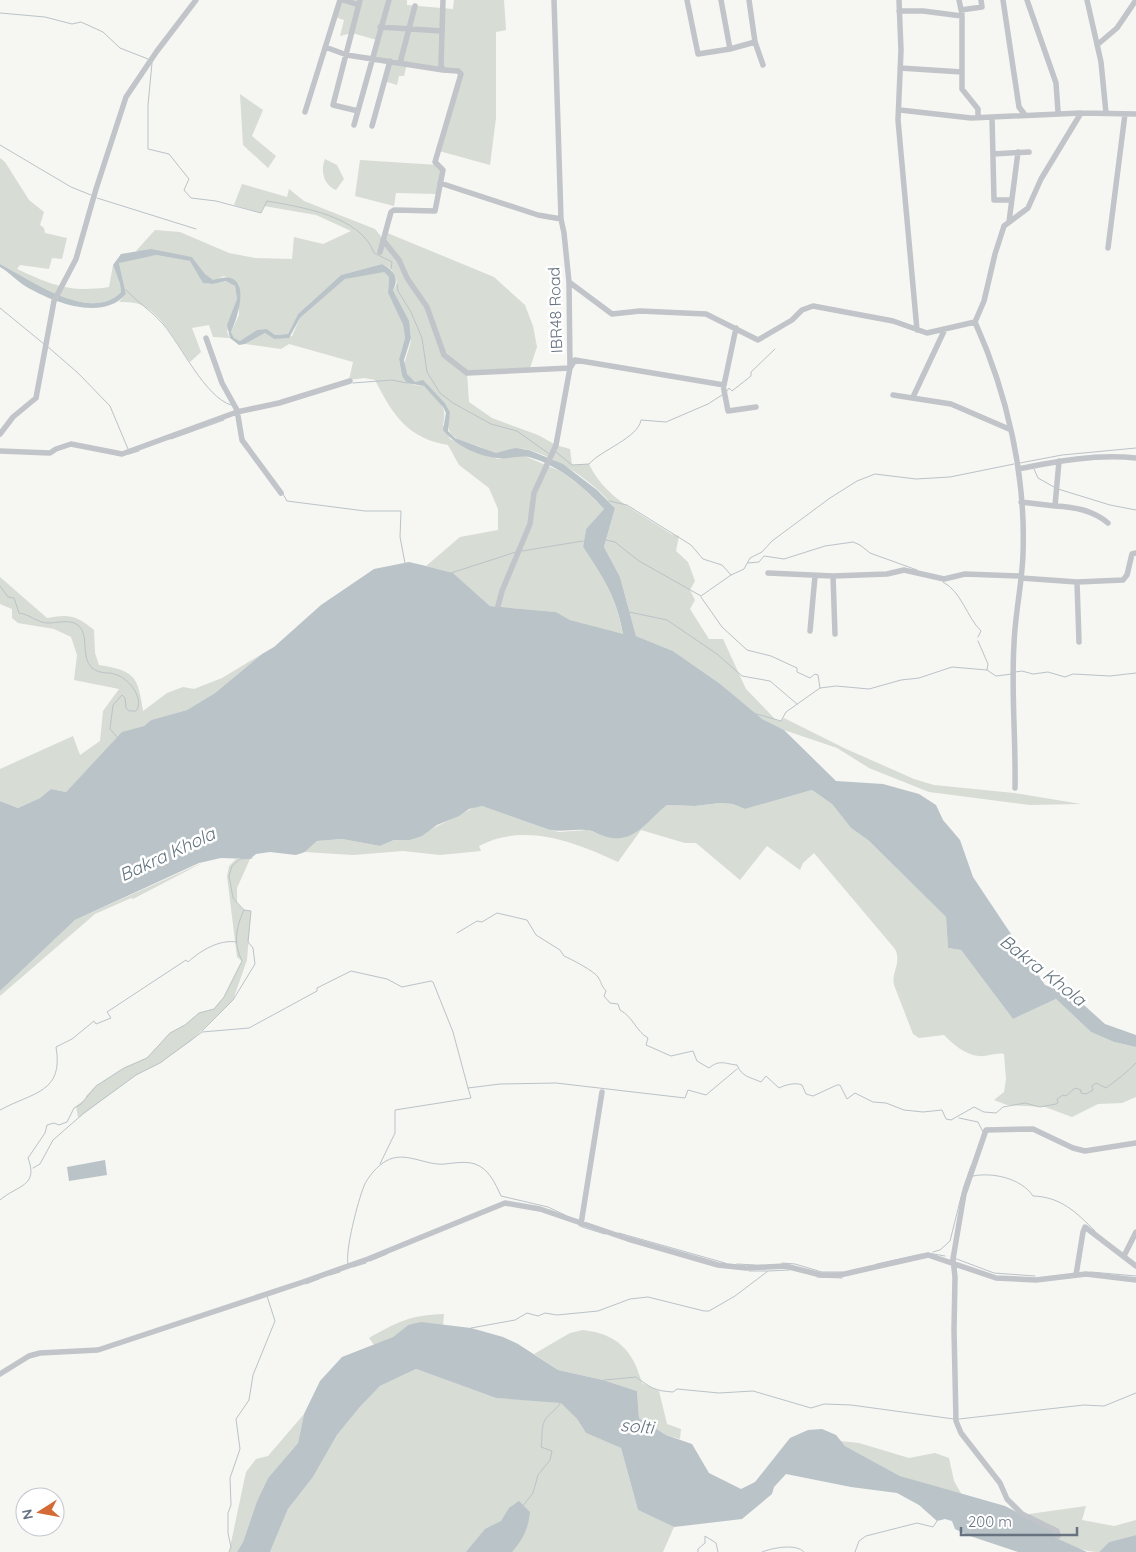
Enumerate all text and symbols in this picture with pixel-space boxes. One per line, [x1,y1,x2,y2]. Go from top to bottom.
street label: IBR48 Road [544,267,566,353]
water label: Bakra Khola [115,821,220,886]
water label: Bakra Khola [995,929,1092,1011]
water label: solti [619,1413,657,1439]
north arrow [15,1487,65,1537]
scale bar [961,1504,1077,1536]
text: N [17,1508,37,1521]
text: 200 m [968,1512,1012,1531]

